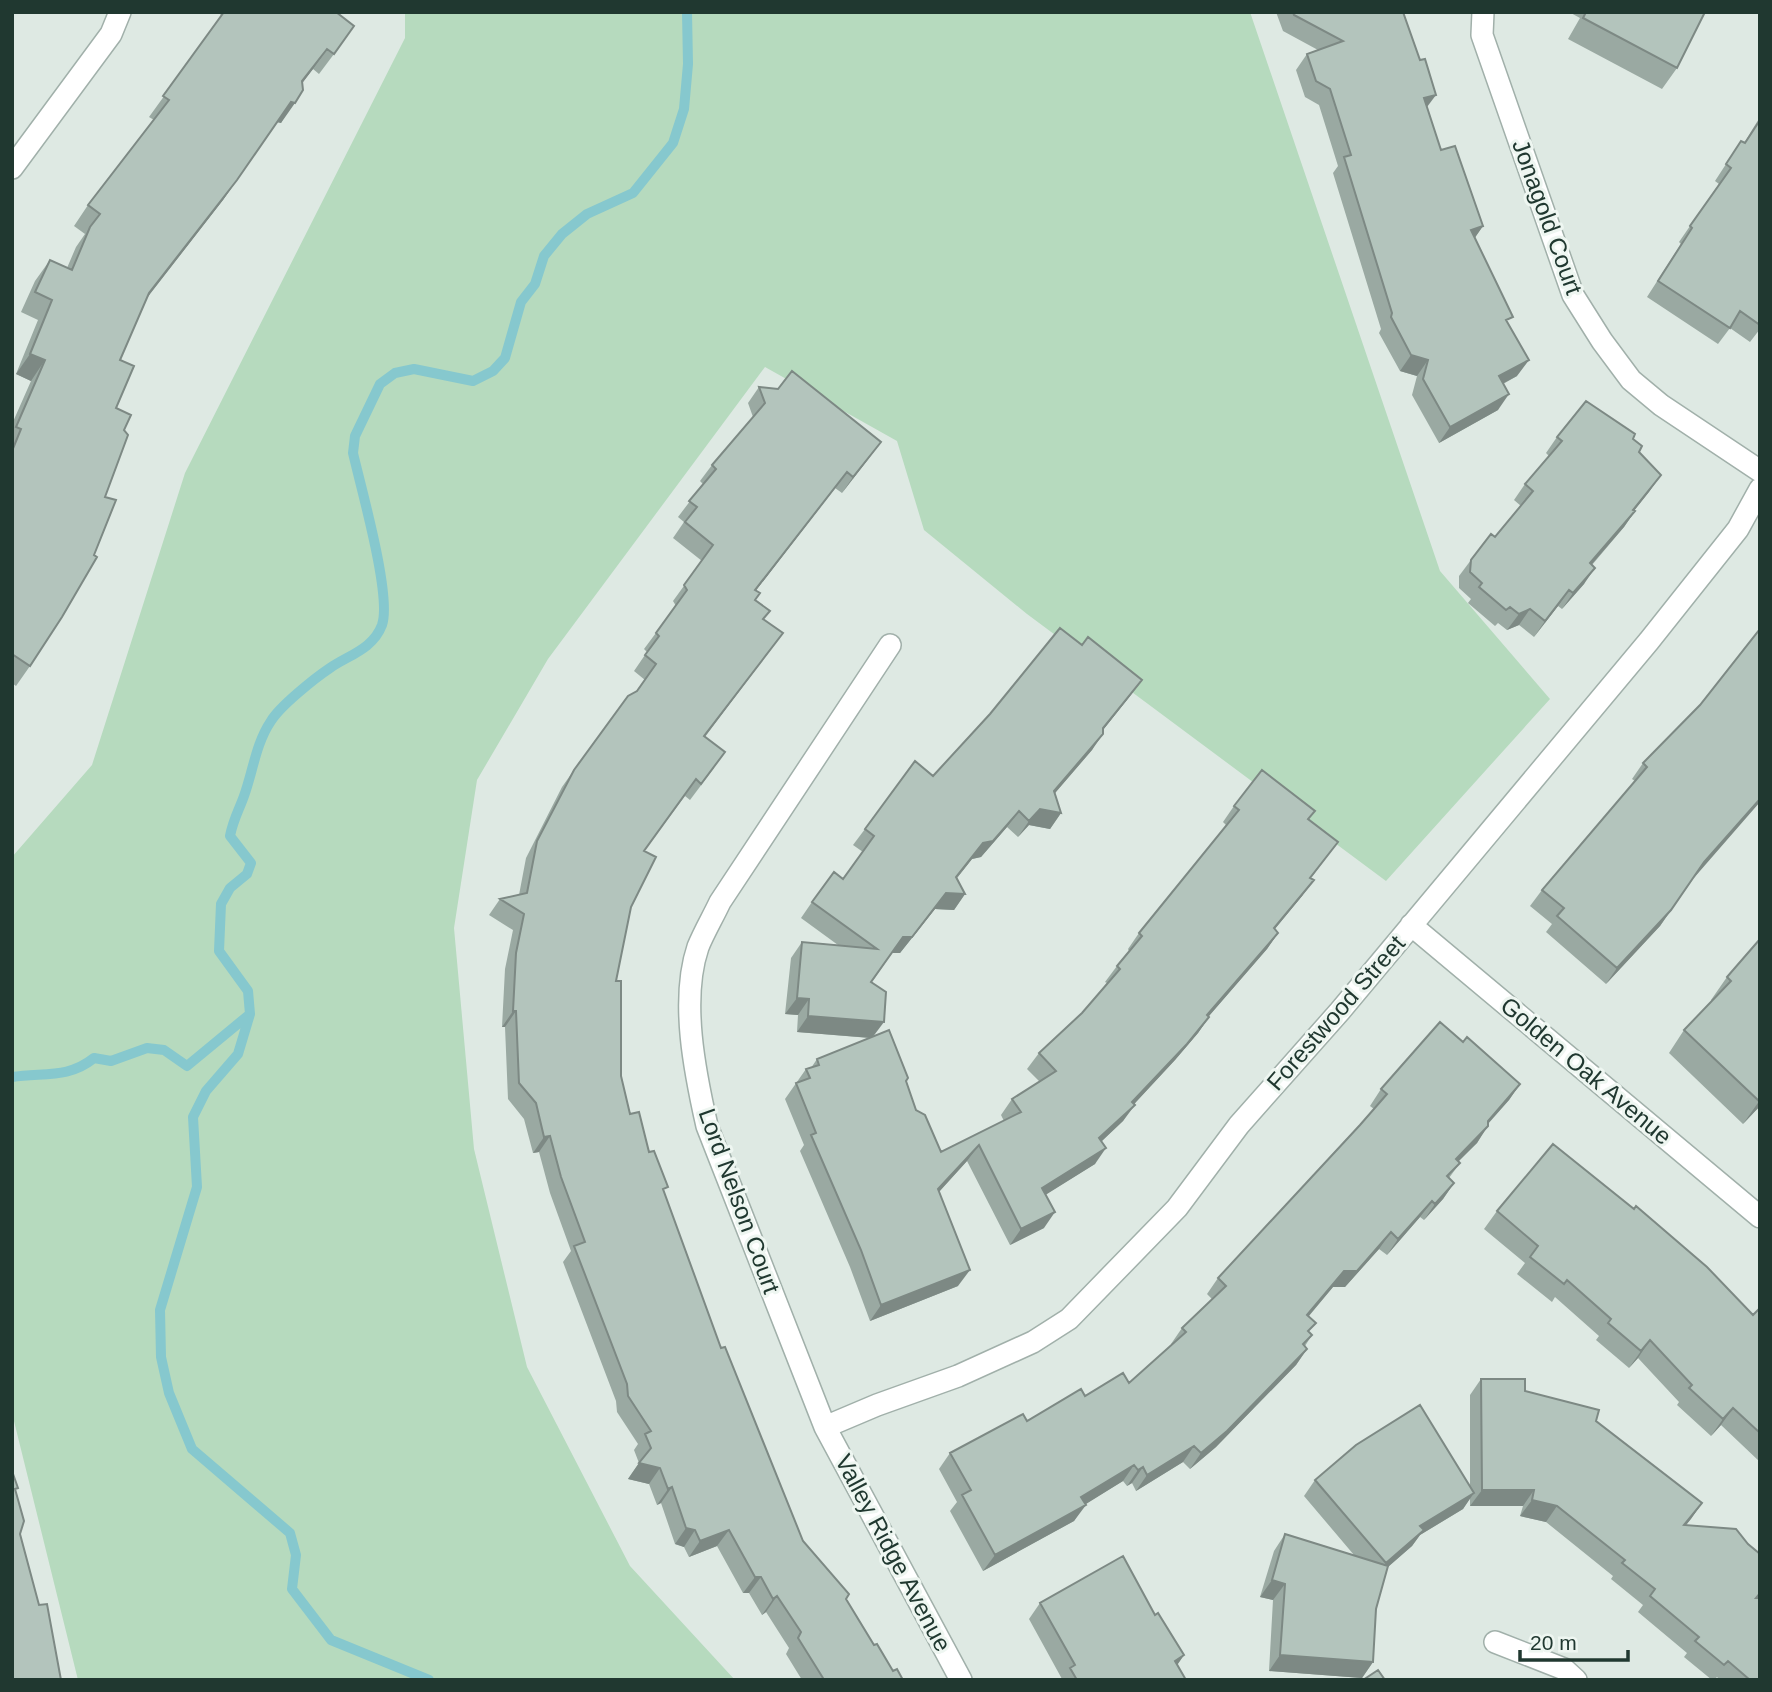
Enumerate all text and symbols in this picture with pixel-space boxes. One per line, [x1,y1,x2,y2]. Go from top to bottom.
street label: Jonagold Court [1507,136,1588,298]
street label: Forestwood Street [1261,930,1410,1096]
street label: Golden Oak Avenue [1496,991,1677,1150]
street label: Lord Nelson Court [693,1105,786,1297]
street label: Valley Ridge Avenue [830,1450,957,1656]
scale bar [1520,1618,1628,1662]
text: 20 m [1530,1631,1577,1654]

